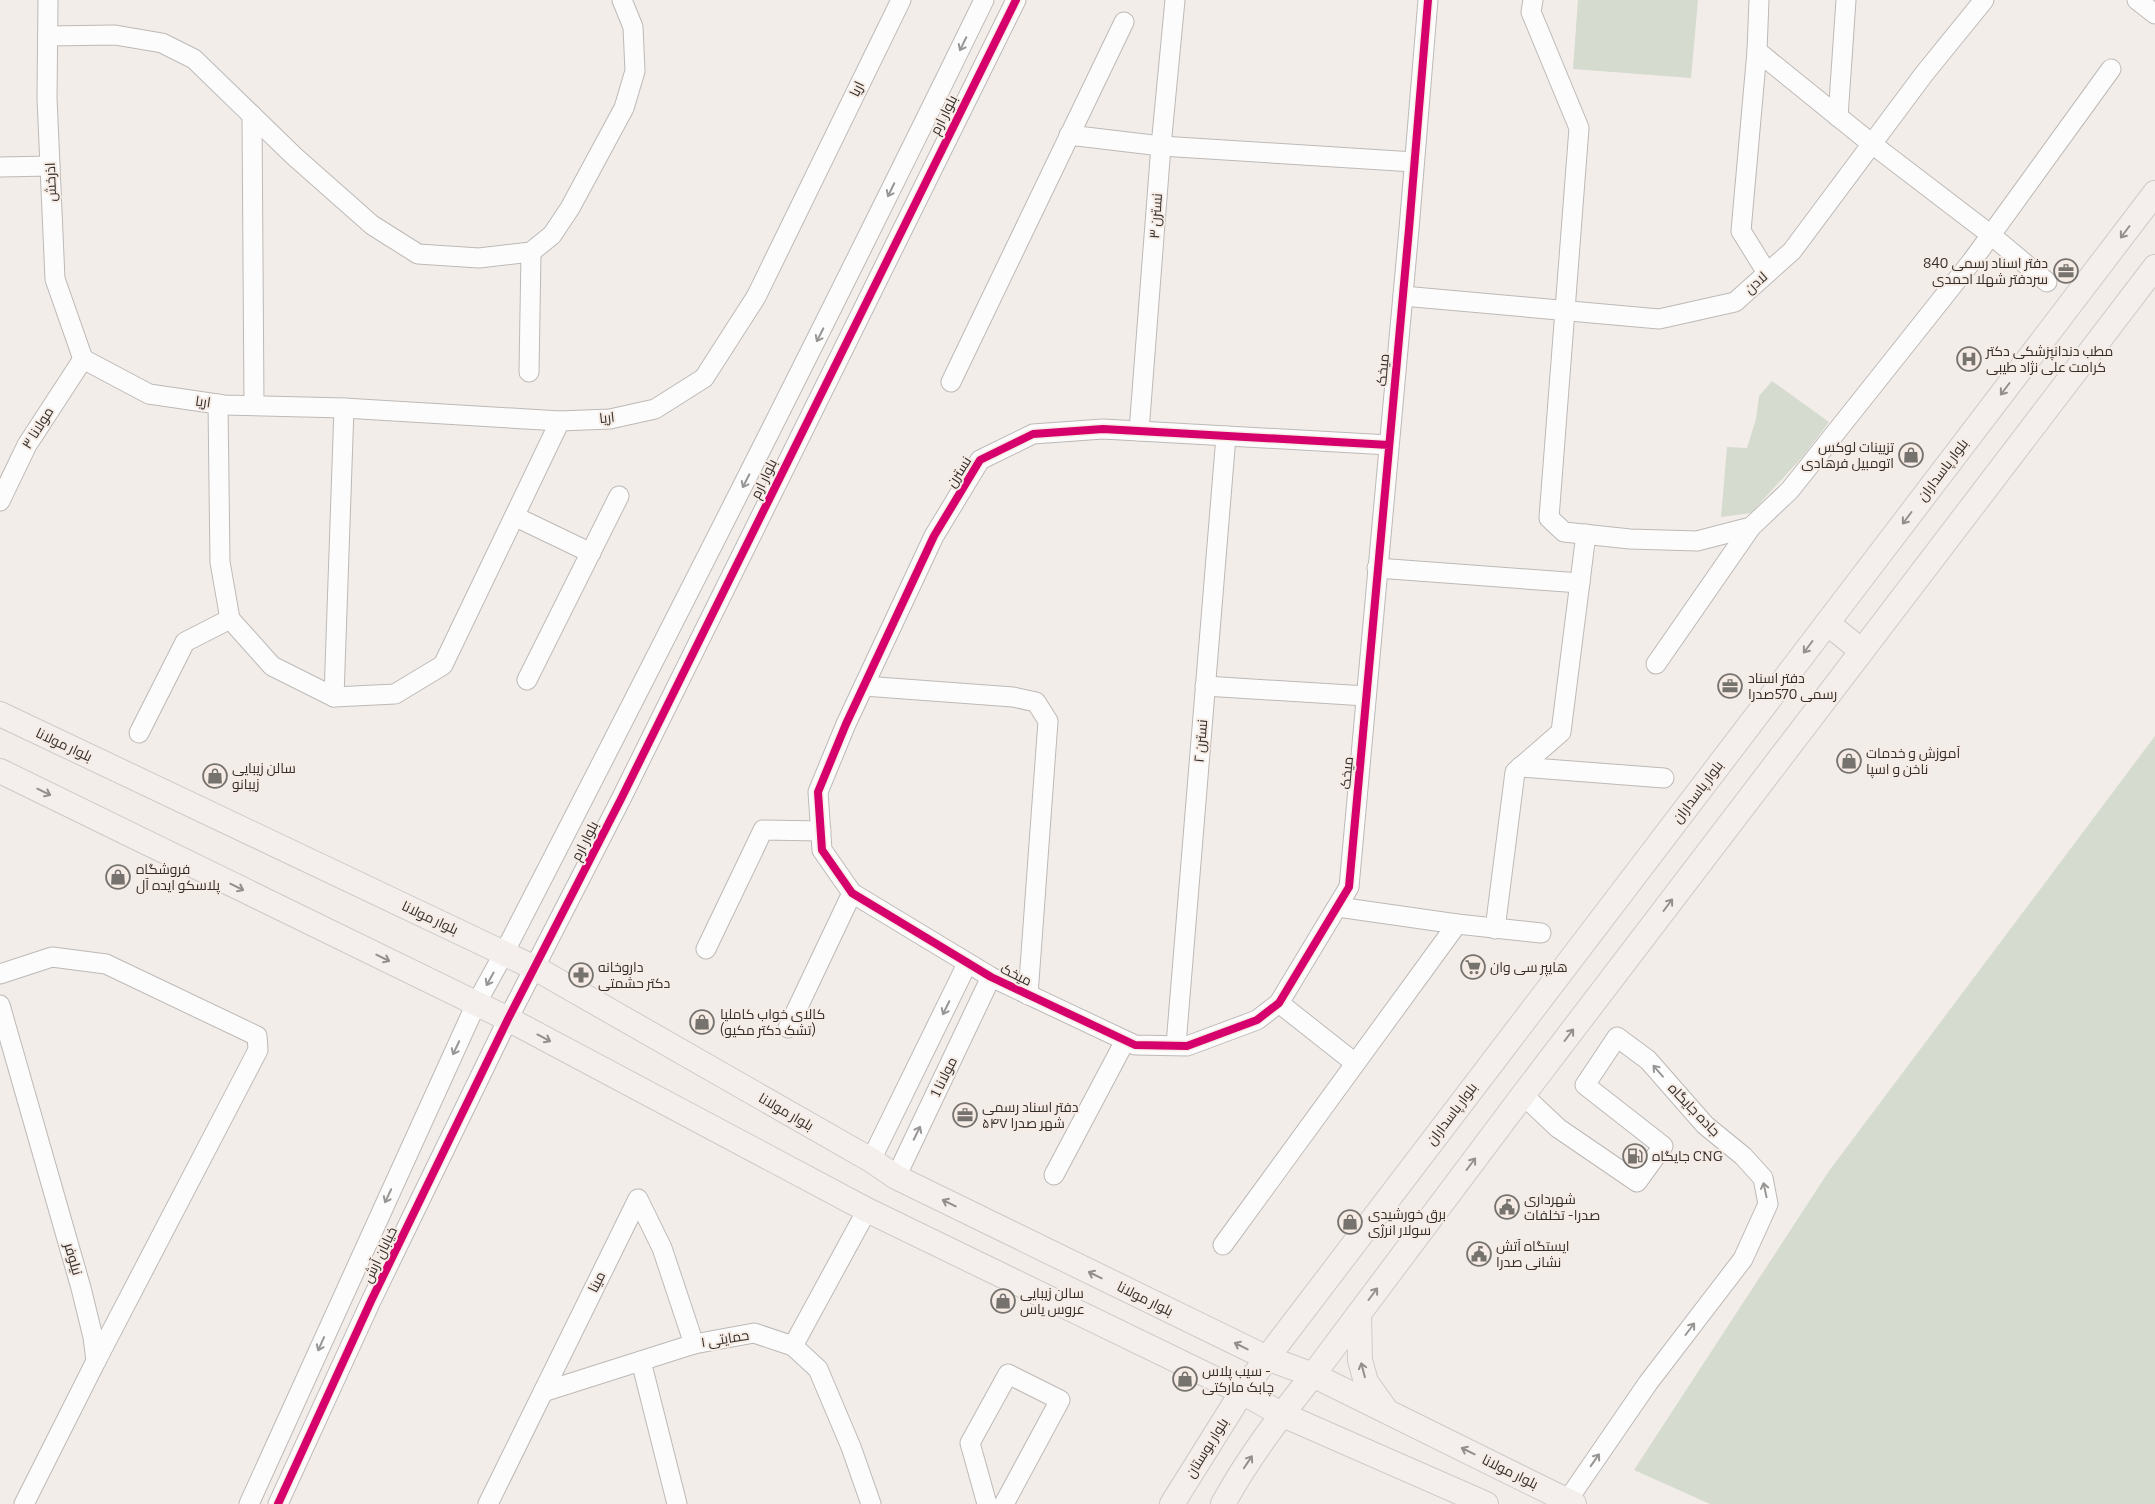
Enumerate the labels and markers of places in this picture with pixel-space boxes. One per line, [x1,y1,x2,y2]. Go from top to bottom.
place label: دفتر اسناد رسمی 840 سردفتر شهلا احمدی [1923,255,2048,288]
office icon: دفتر اسناد رسمی 840 سردفتر شهلا احمدی [2053,258,2079,284]
place label: مطب دندانپزشکی دکتر کرامت علی نژاد طیبی [1985,343,2113,376]
hospital icon: مطب دندانپزشکی دکتر کرامت علی نژاد طیبی [1956,346,1982,372]
place label: تزیینات لوکس اتومبیل فرهادی [1801,439,1894,472]
shop icon: تزیینات لوکس اتومبیل فرهادی [1898,442,1924,468]
place label: دفتر اسناد رسمی 570صدرا [1748,670,1837,703]
office icon: دفتر اسناد رسمی 570صدرا [1717,673,1743,699]
place label: آموزش و خدمات ناخن و اسپا [1866,745,1960,779]
shop icon: آموزش و خدمات ناخن و اسپا [1836,748,1862,774]
place label: سالن‌ زیبایی زیبانو [232,760,296,793]
shop icon: سالن‌ زیبایی زیبانو [202,763,228,789]
place label: فروشگاه پلاسکو ایده آل [136,861,220,895]
shop icon: فروشگاه پلاسکو ایده آل [105,864,131,890]
supermarket icon: هایپر سی وان [1460,954,1486,980]
place label: داروخانه دکتر حشمتی [598,959,670,992]
place label: هایپر سی وان [1490,959,1568,977]
pharmacy icon: داروخانه دکتر حشمتی [568,962,594,988]
place label: کالای خواب کاملیا (تشک دکتر مکیو) [720,1006,825,1039]
shop icon: کالای خواب کاملیا (تشک دکتر مکیو) [689,1009,715,1035]
place label: دفتر اسناد رسمی ۵۴۷ شهر صدرا [982,1099,1079,1132]
office icon: دفتر اسناد رسمی ۵۴۷ شهر صدرا [952,1102,978,1128]
fuel station icon: جایگاه CNG [1622,1143,1648,1169]
place label: جایگاه CNG [1652,1148,1723,1165]
place label: شهرداری صدرا- تخلفات [1524,1191,1600,1224]
public building icon: شهرداری صدرا- تخلفات [1494,1194,1520,1220]
place label: برق خورشیدی سولار انرژی [1368,1206,1446,1239]
shop icon: برق خورشیدی سولار انرژی [1337,1209,1363,1235]
place label: ایستگاه آتش نشانی صدرا [1496,1238,1570,1271]
public building icon: ایستگاه آتش نشانی صدرا [1466,1241,1492,1267]
place label: سالن زیبایی عروس یاس [1020,1285,1085,1318]
shop icon: سالن زیبایی عروس یاس [990,1288,1016,1314]
place label: سیب پلاس - چابک مارکتی [1202,1363,1274,1397]
shop icon: سیب پلاس - چابک مارکتی [1172,1366,1198,1392]

